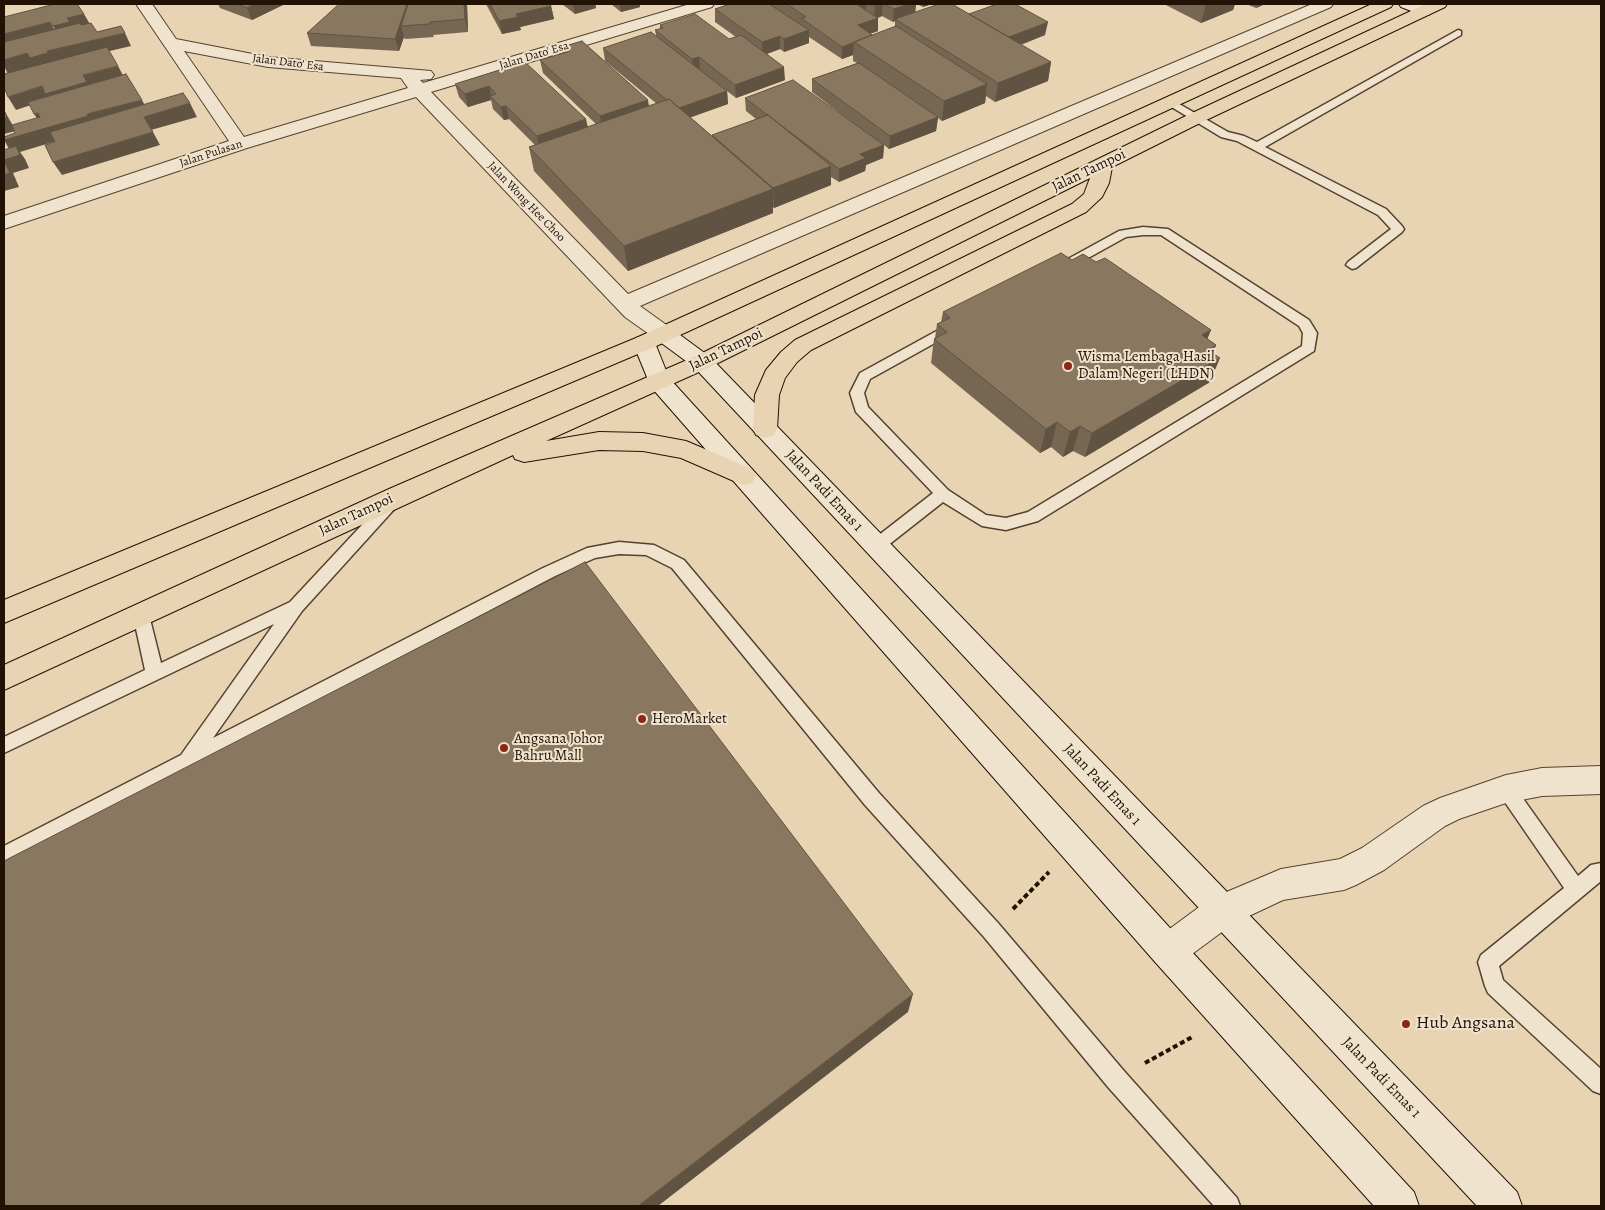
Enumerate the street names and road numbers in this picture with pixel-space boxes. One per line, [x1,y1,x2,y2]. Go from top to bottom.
street label: Jalan Dato' Esa [498,39,570,73]
street label: Jalan Dato’ Esa [251,51,325,75]
street label: Jalan Pulasan [178,137,244,171]
street label: Jalan Tampoi [1049,145,1129,197]
street label: Jalan Wong Hee Choo [484,159,568,245]
street label: Jalan Tampoi [686,324,766,376]
street label: Jalan Padi Emas 1 [781,446,867,536]
street label: Jalan Tampoi [316,490,396,540]
street label: Jalan Padi Emas 1 [1059,740,1145,830]
street label: Jalan Padi Emas 1 [1338,1034,1424,1122]

